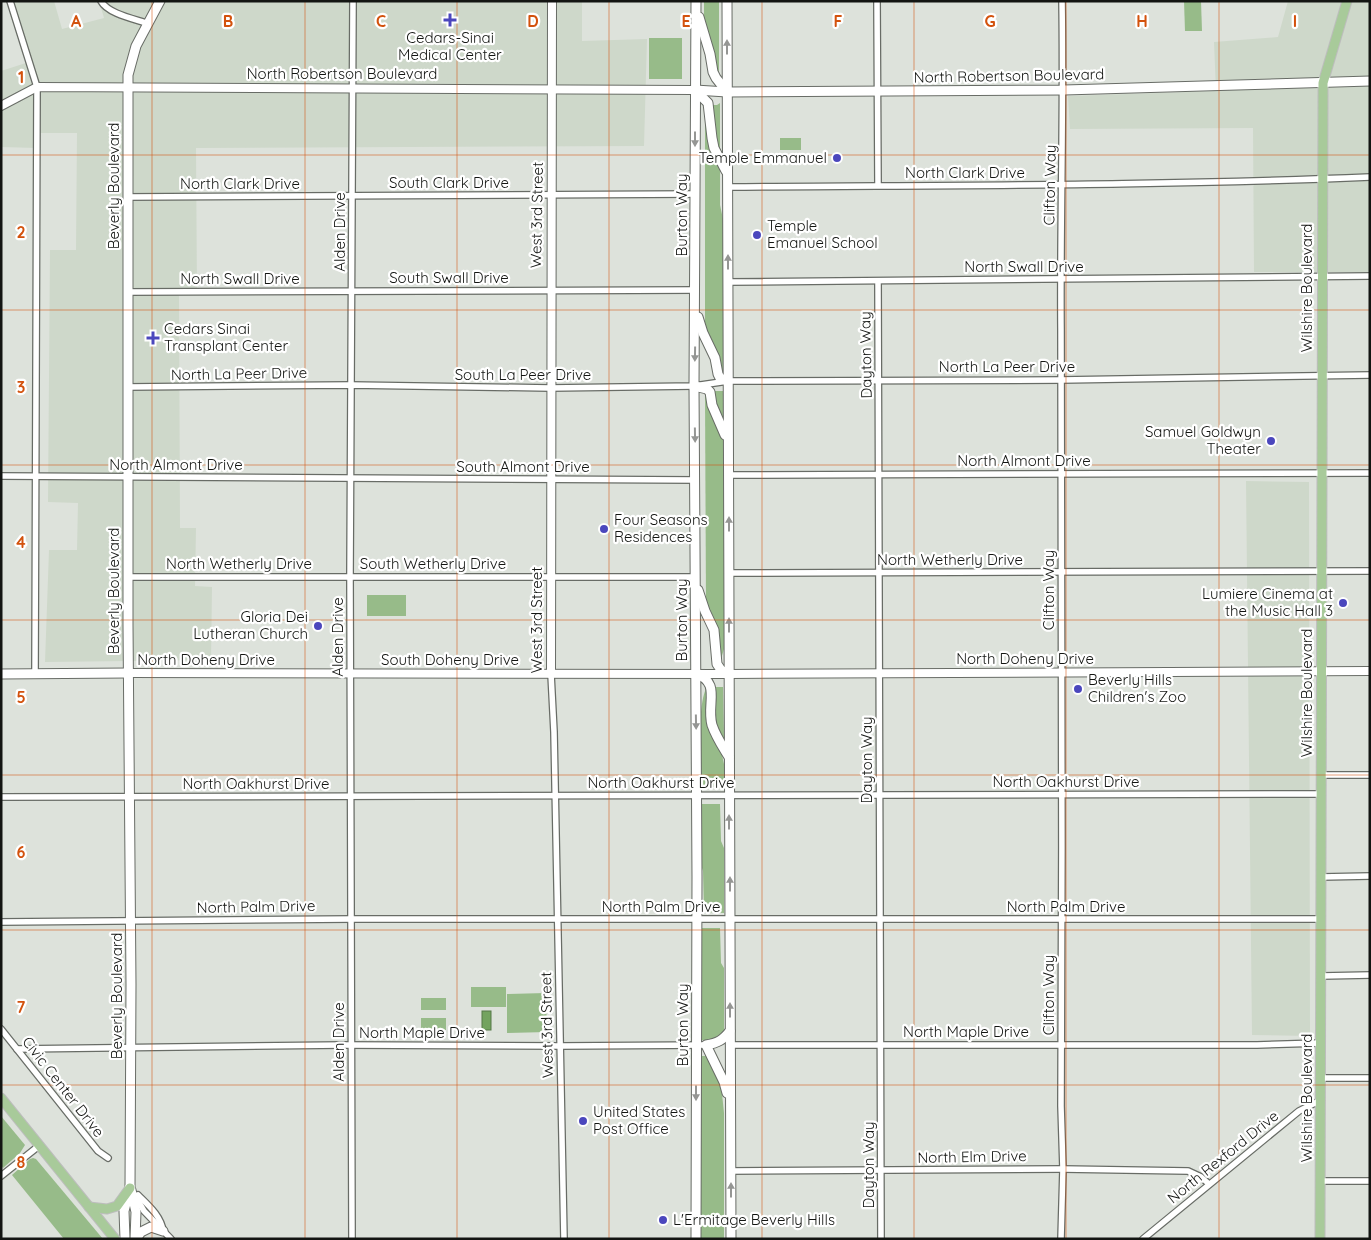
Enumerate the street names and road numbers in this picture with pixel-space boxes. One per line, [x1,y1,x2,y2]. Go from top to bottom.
street label: North Robertson Boulevard [247,64,437,83]
street label: North Robertson Boulevard [914,64,1104,87]
street label: Beverly Boulevard [104,123,123,249]
street label: Clifton Way [1039,144,1060,226]
street label: West 3rd Street [526,162,547,268]
street label: North Clark Drive [905,163,1025,182]
street label: South Clark Drive [389,173,509,192]
street label: North Clark Drive [180,174,300,193]
street label: Burton Way [672,174,691,256]
street label: Alden Drive [330,192,349,272]
street label: Wilshire Boulevard [1297,224,1316,352]
street label: North Swall Drive [964,257,1084,276]
street label: South Swall Drive [389,268,509,287]
street label: North Swall Drive [180,269,300,288]
street label: Dayton Way [855,311,876,399]
street label: North La Peer Drive [939,357,1075,376]
street label: North La Peer Drive [171,363,307,384]
street label: South La Peer Drive [455,365,591,384]
street label: North Almont Drive [957,451,1091,470]
street label: North Almont Drive [109,455,243,474]
street label: South Almont Drive [456,457,590,476]
street label: Beverly Boulevard [104,528,123,654]
street label: North Wetherly Drive [877,550,1023,569]
street label: Clifton Way [1039,550,1058,630]
street label: North Wetherly Drive [166,554,312,573]
street label: South Wetherly Drive [360,554,506,573]
street label: West 3rd Street [527,567,546,673]
street label: Burton Way [672,579,691,661]
street label: Alden Drive [328,597,347,677]
street label: Wilshire Boulevard [1297,629,1316,757]
street label: North Doheny Drive [956,649,1094,668]
street label: North Doheny Drive [137,650,275,669]
street label: South Doheny Drive [381,650,519,669]
street label: Dayton Way [857,716,876,804]
street label: North Oakhurst Drive [992,772,1140,791]
street label: North Oakhurst Drive [587,773,735,792]
street label: North Oakhurst Drive [182,774,330,793]
street label: North Palm Drive [196,896,316,917]
street label: North Palm Drive [602,897,720,916]
street label: North Palm Drive [1007,897,1125,916]
street label: Beverly Boulevard [107,933,126,1059]
street label: Clifton Way [1039,955,1058,1035]
street label: West 3rd Street [536,972,557,1078]
street label: Burton Way [673,984,692,1066]
street label: Alden Drive [329,1002,348,1082]
street label: North Maple Drive [903,1022,1029,1041]
street label: North Maple Drive [359,1023,485,1042]
street label: Civic Center Drive [18,1033,109,1141]
street label: Wilshire Boulevard [1297,1034,1316,1162]
street label: North Rexford Drive [1163,1106,1282,1207]
street label: Dayton Way [859,1121,878,1209]
street label: North Elm Drive [917,1146,1027,1167]

